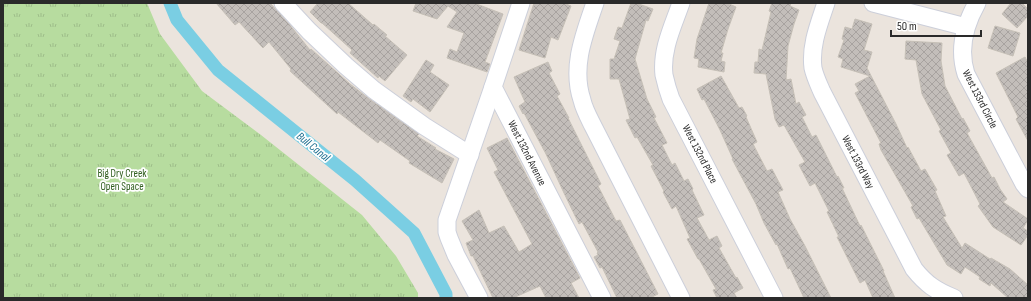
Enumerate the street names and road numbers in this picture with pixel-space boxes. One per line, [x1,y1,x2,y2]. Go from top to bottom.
street label: West 133rd Circle [960,68,1000,130]
street label: West 132nd Avenue [505,118,549,188]
street label: West 132nd Place [680,122,720,186]
street label: West 133rd Way [839,133,877,192]

